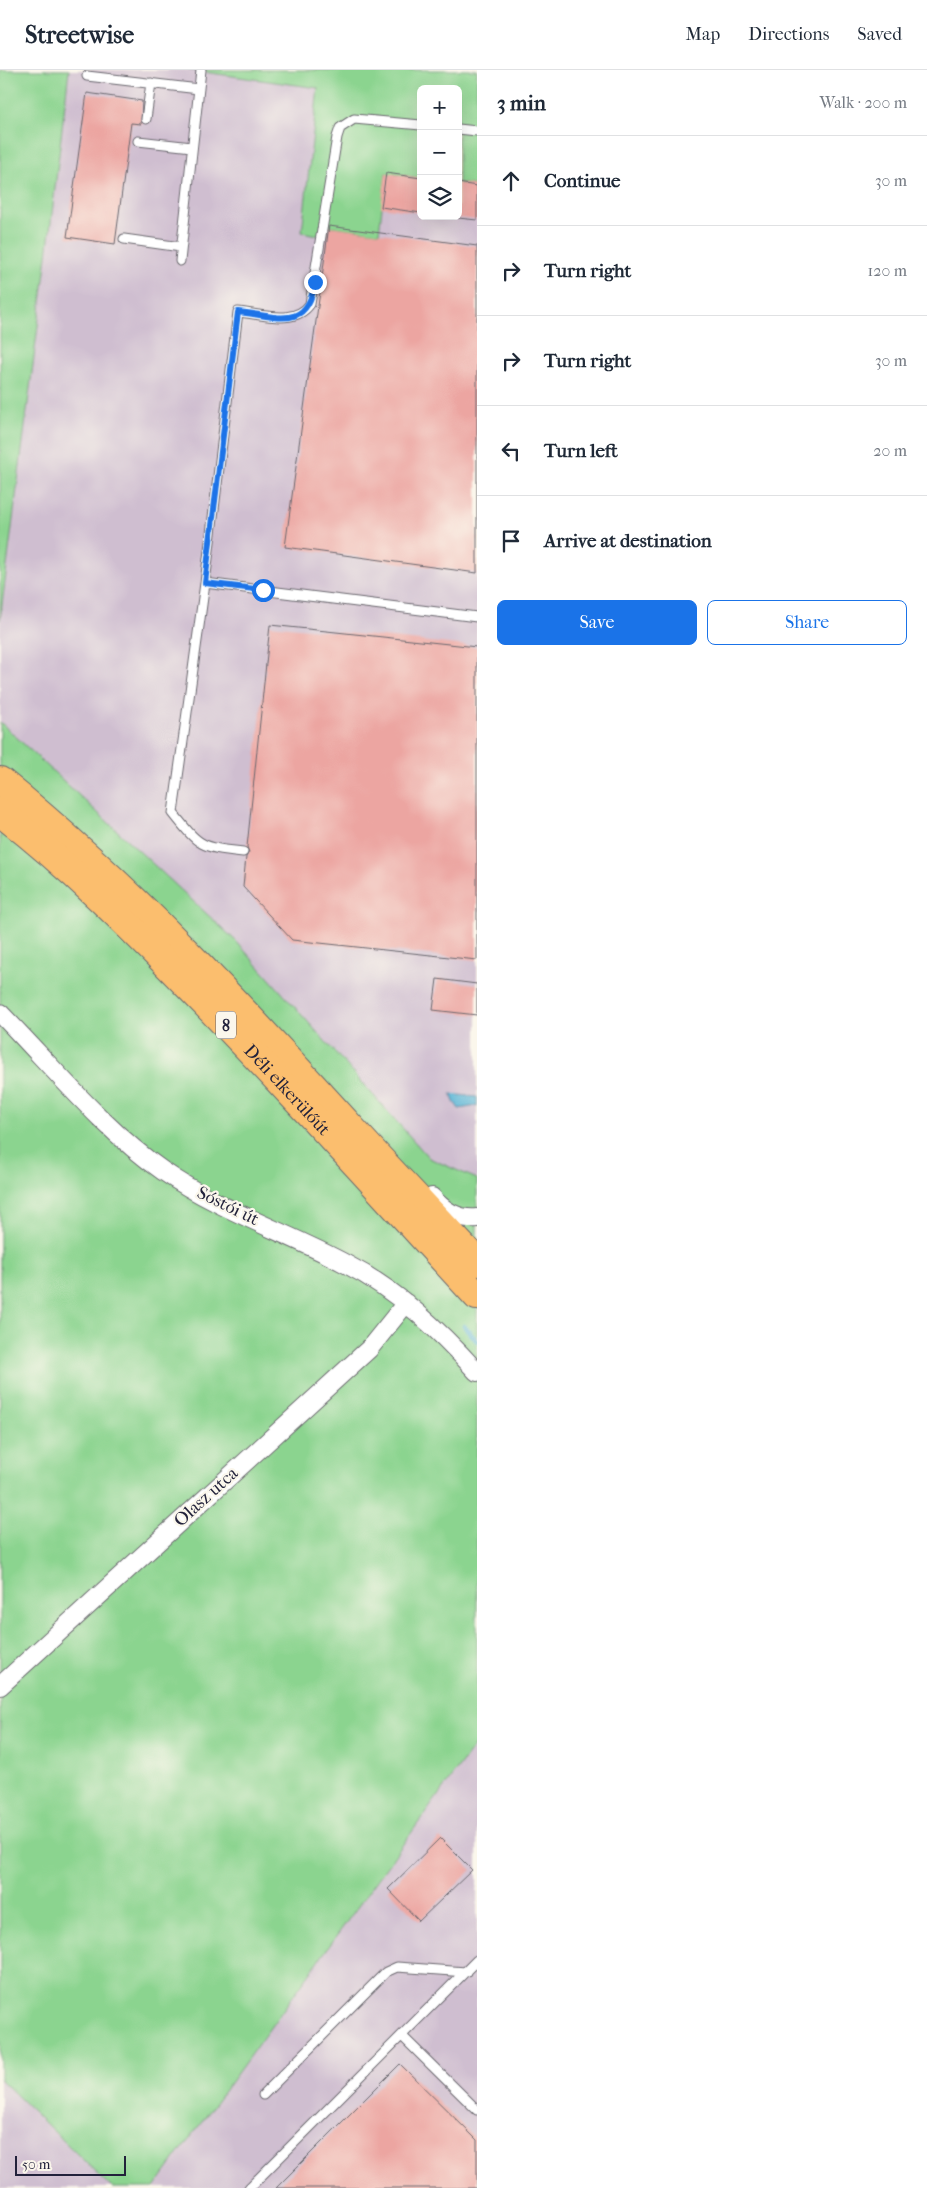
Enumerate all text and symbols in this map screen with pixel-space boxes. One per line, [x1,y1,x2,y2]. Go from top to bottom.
text: Streetwise [25,21,134,49]
text: Map [686,24,720,45]
text: Directions [748,24,829,45]
text: Saved [857,24,902,45]
map controls [417,85,462,220]
button: + [417,85,462,130]
text: 3 min [497,91,546,115]
text: Walk · 200 m [820,93,907,112]
button: − [417,130,462,175]
icon: ahead [497,167,525,195]
text: Continue [544,170,620,192]
text: 30 m [875,171,907,190]
button: layers [417,175,462,220]
icon: right [497,257,525,285]
text: Turn right [544,260,631,282]
text: 120 m [868,261,907,280]
route end [304,271,327,294]
icon: right [497,347,525,375]
text: Turn right [544,350,631,372]
text: 30 m [875,351,907,370]
icon: left [497,437,525,465]
text: Turn left [544,440,618,462]
text: 20 m [873,441,907,460]
icon: arrive [497,527,525,555]
text: Arrive at destination [544,530,712,552]
route start [252,579,275,602]
button: Save [497,600,697,645]
button: Share [707,600,907,645]
road number: 8 [216,1012,236,1038]
street label: Déli elkerülőút [240,1040,335,1140]
street label: Sóstói út [194,1182,263,1230]
street label: Olasz utca [170,1462,243,1531]
scale bar [15,2153,126,2176]
text: 50 m [22,2156,50,2173]

